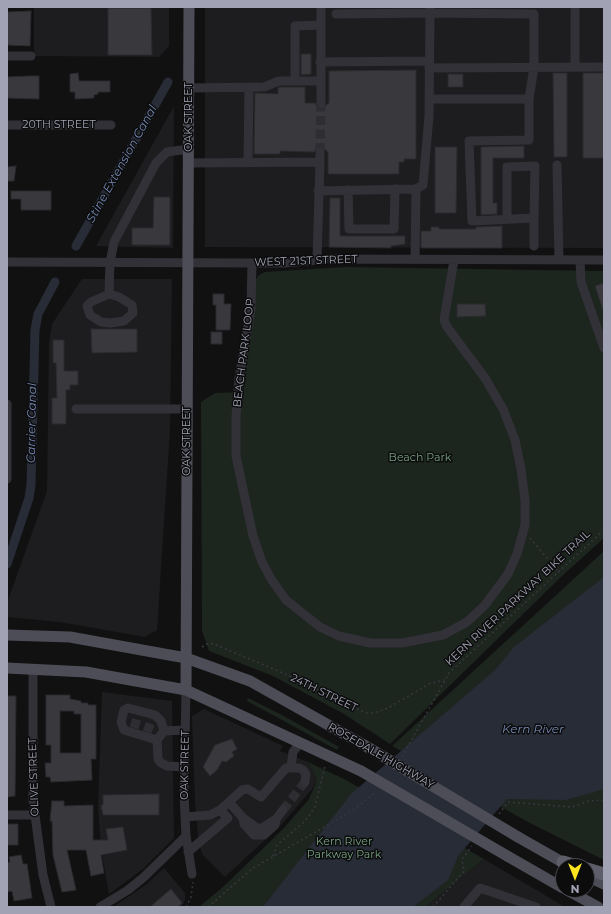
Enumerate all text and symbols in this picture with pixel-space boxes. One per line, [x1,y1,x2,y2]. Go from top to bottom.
street label: OAK STREET [182,82,196,152]
water label: Stine Extension Canal [84,103,160,225]
street label: 20TH STREET [22,118,96,132]
street label: WEST 21ST STREET [254,253,358,269]
street label: BEACH PARK LOOP [231,298,257,408]
water label: Carrier Canal [24,383,40,463]
street label: OAK STREET [180,406,194,476]
park label: Beach Park [389,451,451,465]
street label: KERN RIVER PARKWAY BIKE TRAIL [443,527,593,669]
street label: 24TH STREET [288,671,360,715]
street label: ROSEDALE HIGHWAY [325,720,437,792]
water label: Kern River [502,722,564,736]
street label: OAK STREET [178,730,192,800]
street label: OLIVE STREET [26,738,42,816]
park label: Kern River Parkway Park [307,835,381,861]
north arrow [555,858,595,898]
text: N [571,882,579,896]

